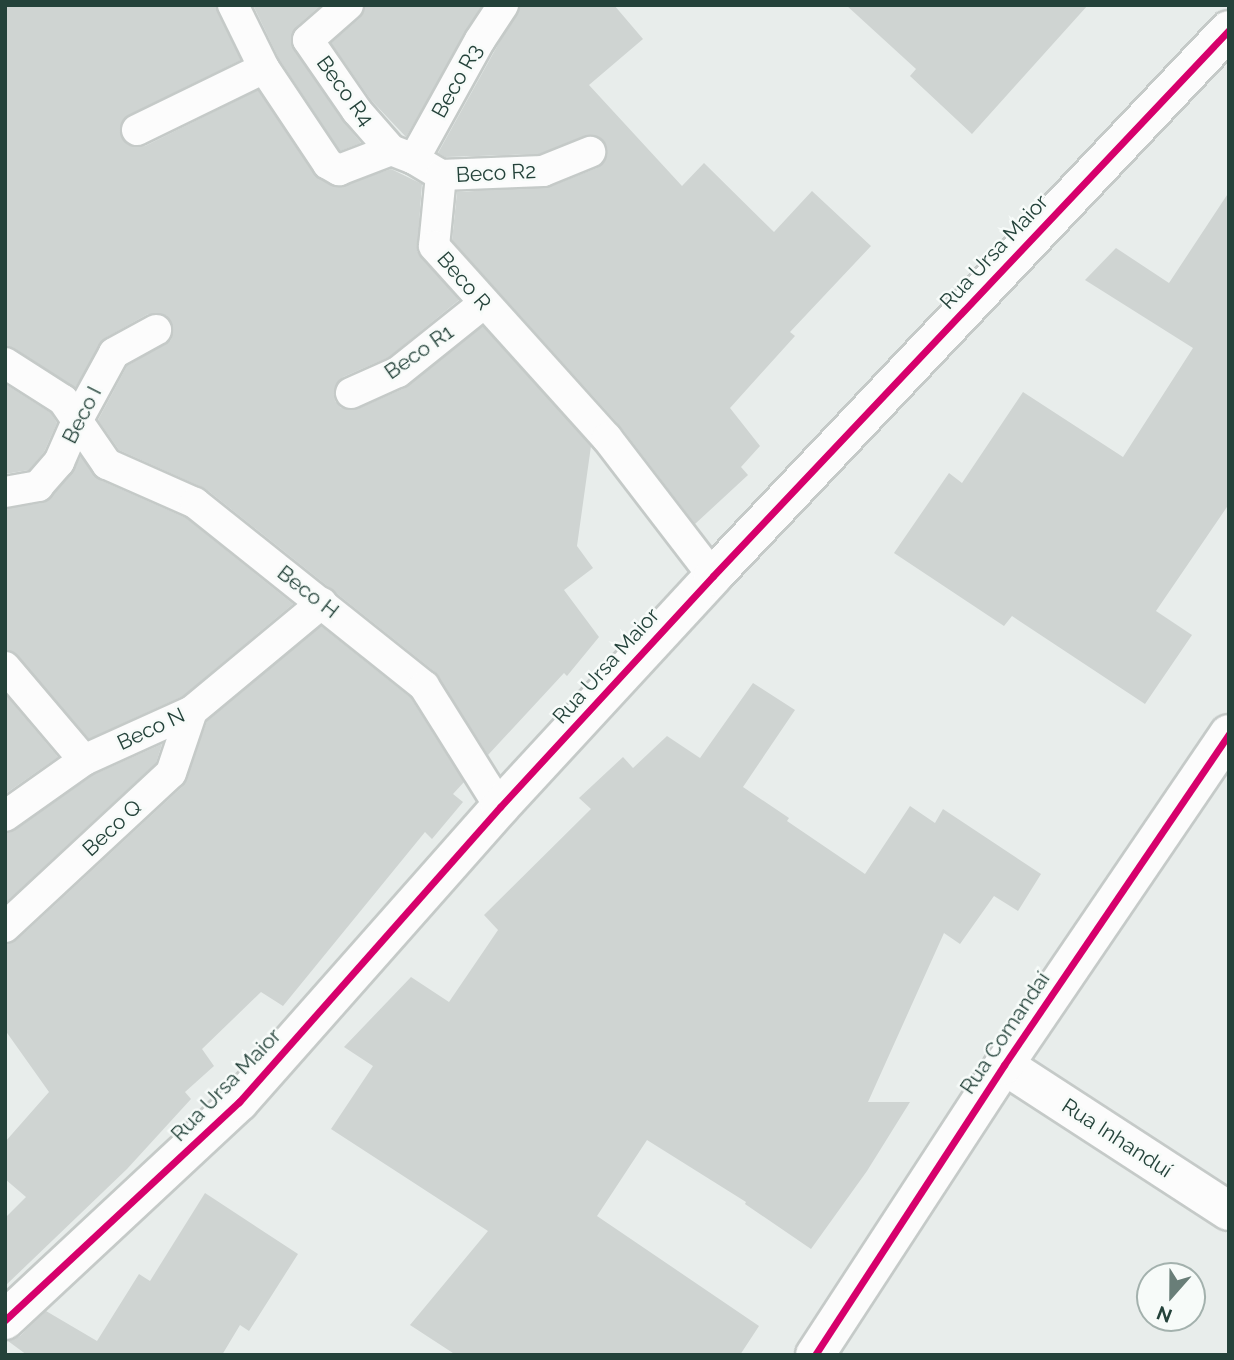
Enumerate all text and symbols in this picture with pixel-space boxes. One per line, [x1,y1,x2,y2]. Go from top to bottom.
street label: Beco R3 [426,40,488,122]
street label: Beco R4 [311,51,379,131]
street label: Beco R2 [455,158,537,188]
street label: Rua Ursa Maior [935,190,1053,314]
street label: Beco R [432,247,496,315]
street label: Beco R1 [380,319,458,385]
street label: Beco I [57,382,107,448]
street label: Beco H [272,560,344,624]
street label: Rua Ursa Maior [547,603,665,729]
street label: Beco N [113,702,189,756]
street label: Beco Q [77,794,147,862]
street label: Rua Comandaí [955,967,1055,1099]
street label: Rua Ursa Maior [166,1023,286,1147]
street label: Rua Inhanduí [1057,1093,1177,1183]
north arrow [1136,1262,1206,1332]
text: N [1153,1302,1175,1328]

